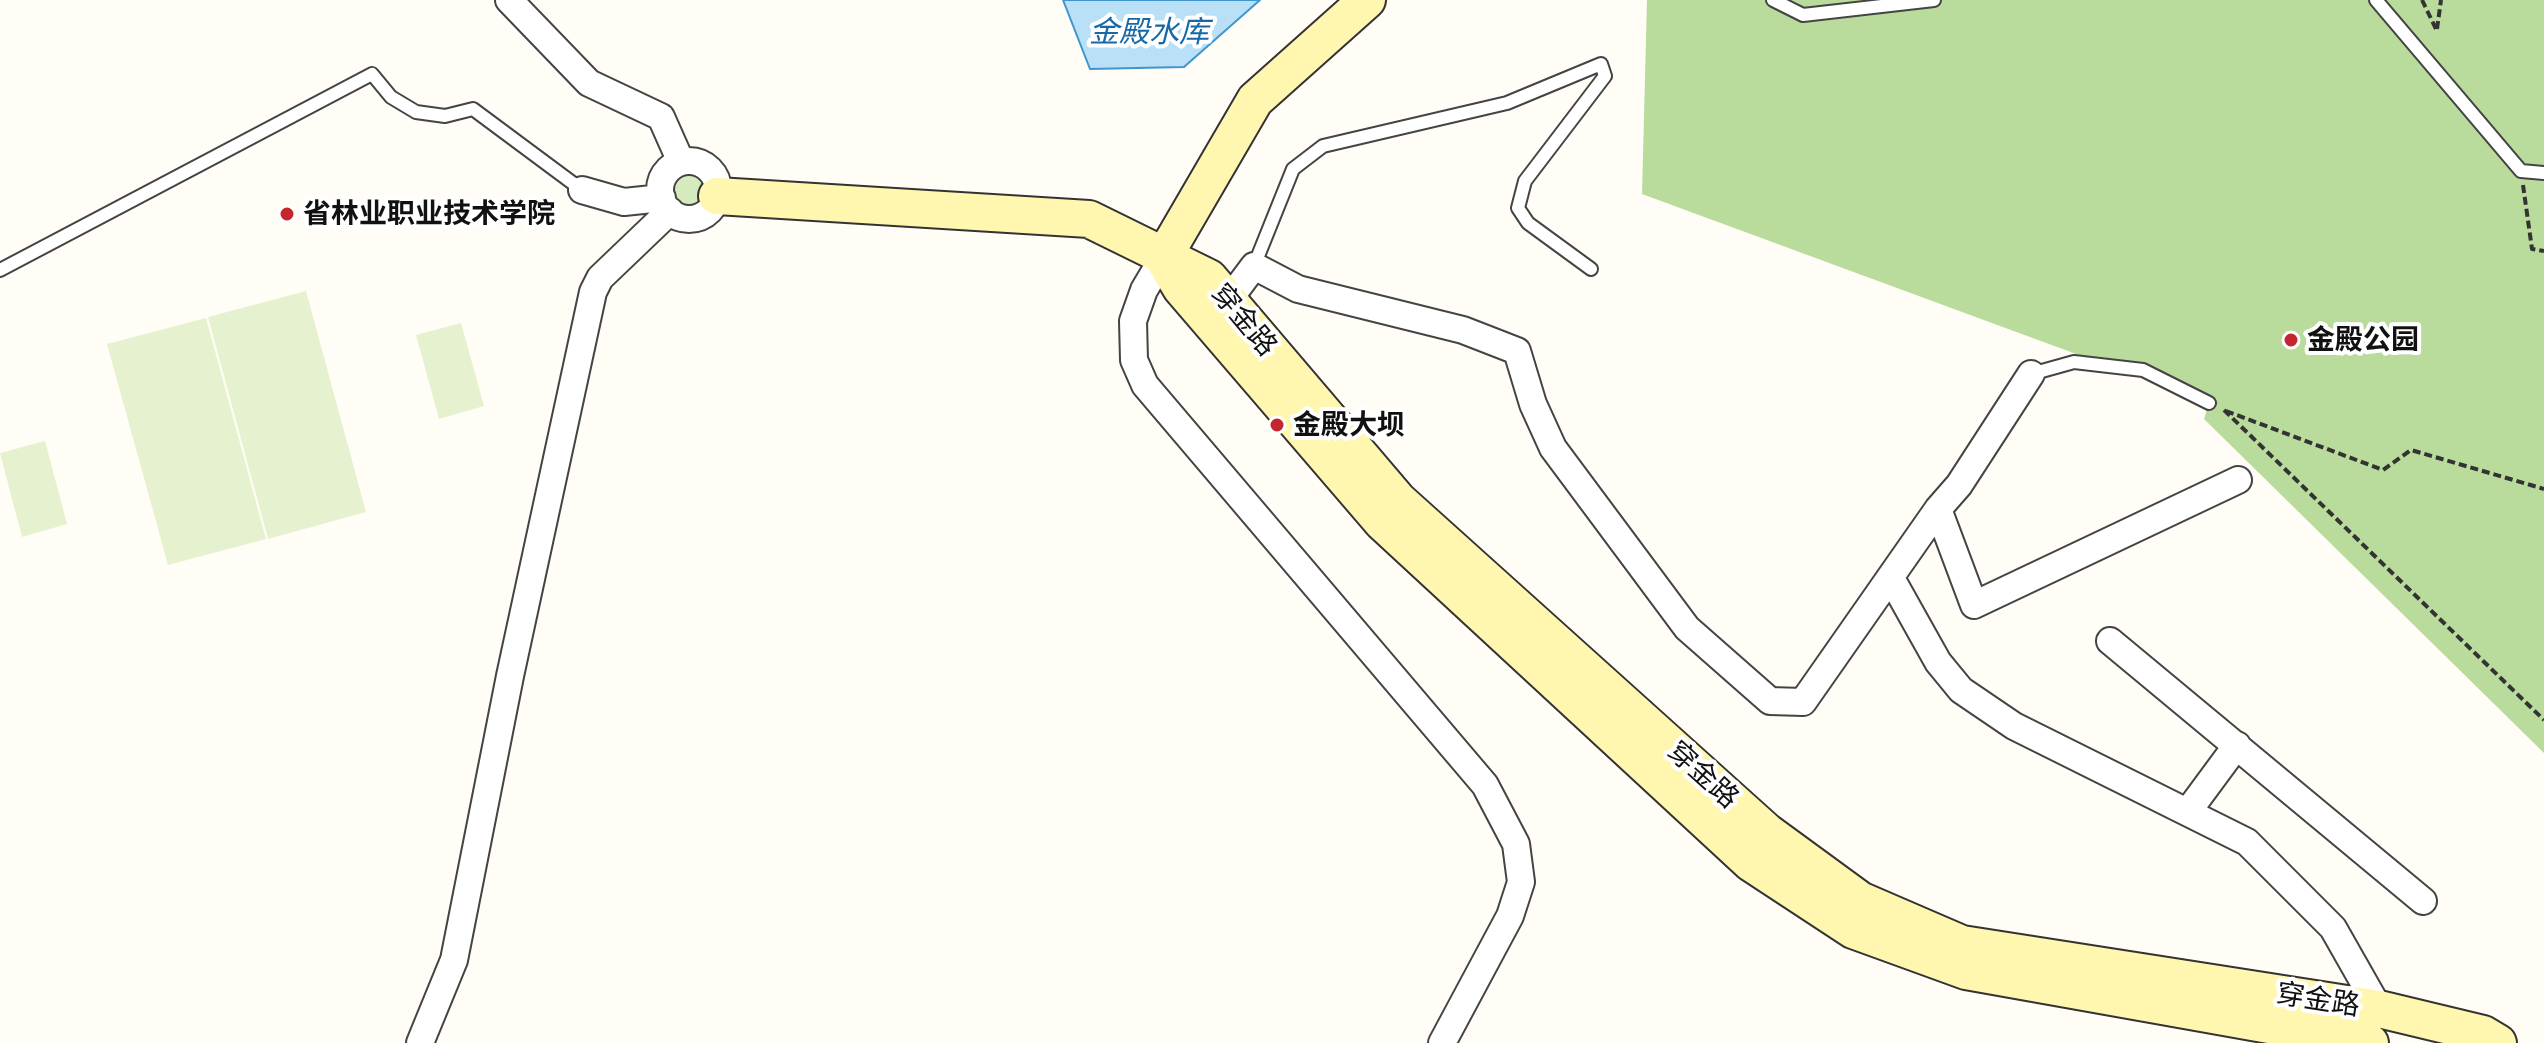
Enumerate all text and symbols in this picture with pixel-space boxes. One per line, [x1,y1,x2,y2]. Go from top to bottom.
water label: 金殿水库 [1089,15,1209,51]
place label: 省林业职业技术学院 [303,197,555,231]
marker: 省林业职业技术学院 [278,205,296,223]
street label: 穿金路 [1204,277,1284,363]
place label: 金殿公园 [2307,323,2419,357]
marker: 金殿公园 [2282,331,2300,349]
place label: 金殿大坝 [1293,408,1405,442]
marker: 金殿大坝 [1268,416,1286,434]
street label: 穿金路 [1661,734,1745,816]
street label: 穿金路 [2274,977,2362,1023]

